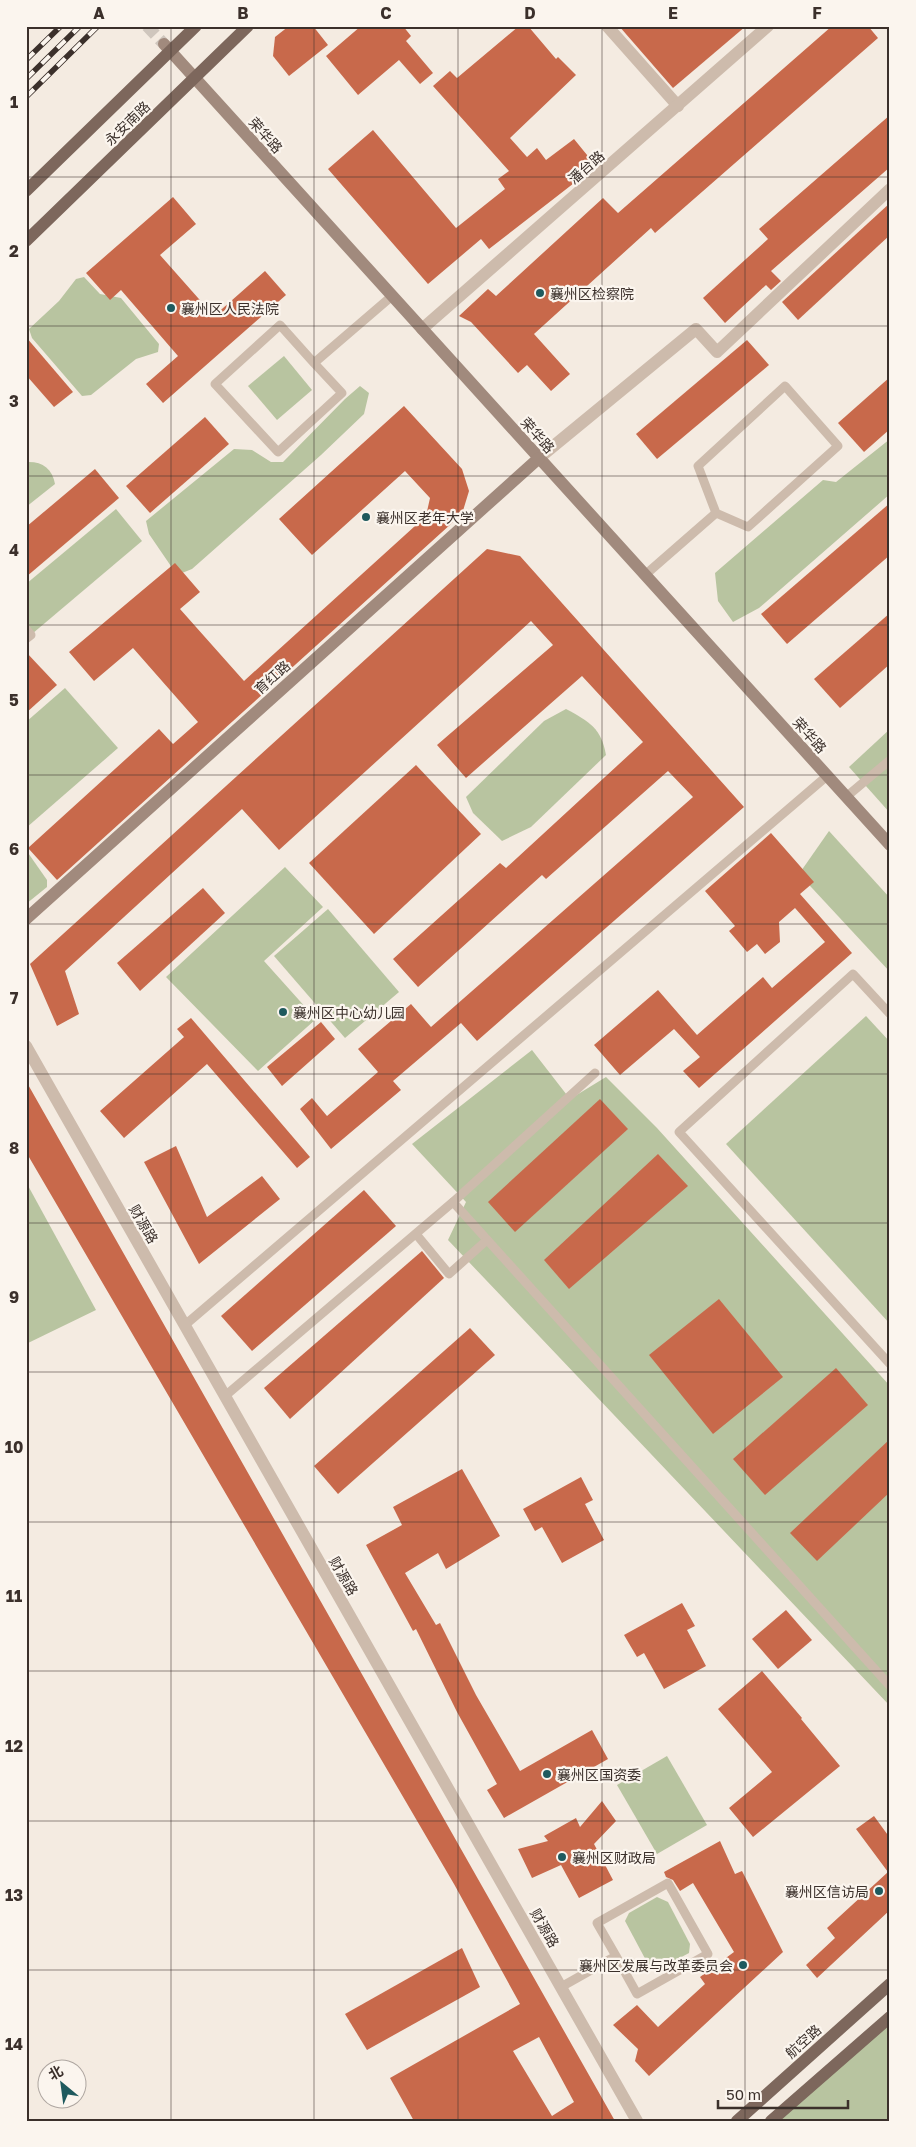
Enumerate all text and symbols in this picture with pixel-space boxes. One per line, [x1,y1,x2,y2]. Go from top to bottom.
text: A [93,3,105,23]
text: B [237,3,249,23]
text: C [380,3,392,23]
text: D [524,3,536,23]
text: E [668,3,678,23]
text: F [812,3,822,23]
text: 1 [10,92,18,112]
street label: 永安南路 [101,97,153,149]
street label: 荣华路 [246,114,286,156]
street label: 潘台路 [565,147,607,187]
text: 2 [9,241,19,261]
place label: 襄州区检察院 [550,285,634,302]
marker: 襄州区检察院 [534,287,546,299]
place label: 襄州区人民法院 [181,300,279,317]
marker: 襄州区人民法院 [165,302,177,314]
text: 3 [9,391,19,411]
street label: 荣华路 [518,414,558,456]
place label: 襄州区老年大学 [376,509,474,526]
marker: 襄州区老年大学 [360,511,372,523]
text: 4 [9,540,19,560]
street label: 育红路 [251,657,293,697]
text: 5 [9,690,19,710]
street label: 荣华路 [790,714,830,756]
text: 6 [9,839,19,859]
text: 7 [10,988,19,1008]
place label: 襄州区中心幼儿园 [293,1004,405,1021]
marker: 襄州区中心幼儿园 [277,1006,289,1018]
text: 8 [9,1138,19,1158]
street label: 财源路 [126,1202,162,1246]
text: 9 [9,1287,19,1307]
text: 10 [5,1437,23,1457]
street label: 财源路 [326,1554,362,1598]
text: 11 [6,1586,22,1606]
text: 12 [5,1736,23,1756]
place label: 襄州区国资委 [557,1766,641,1783]
marker: 襄州区国资委 [541,1768,553,1780]
place label: 襄州区财政局 [572,1849,656,1866]
marker: 襄州区财政局 [556,1851,568,1863]
place label: 襄州区信访局 [785,1883,869,1900]
text: 13 [5,1885,23,1905]
marker: 襄州区信访局 [873,1885,885,1897]
street label: 财源路 [527,1906,563,1950]
place label: 襄州区发展与改革委员会 [579,1957,733,1974]
marker: 襄州区发展与改革委员会 [737,1959,749,1971]
street label: 航空路 [782,2021,824,2061]
text: 14 [5,2034,23,2054]
north arrow [38,2060,88,2110]
text: 北 [45,2061,66,2083]
scale bar [718,2077,848,2109]
text: 50 m [726,2085,761,2103]

